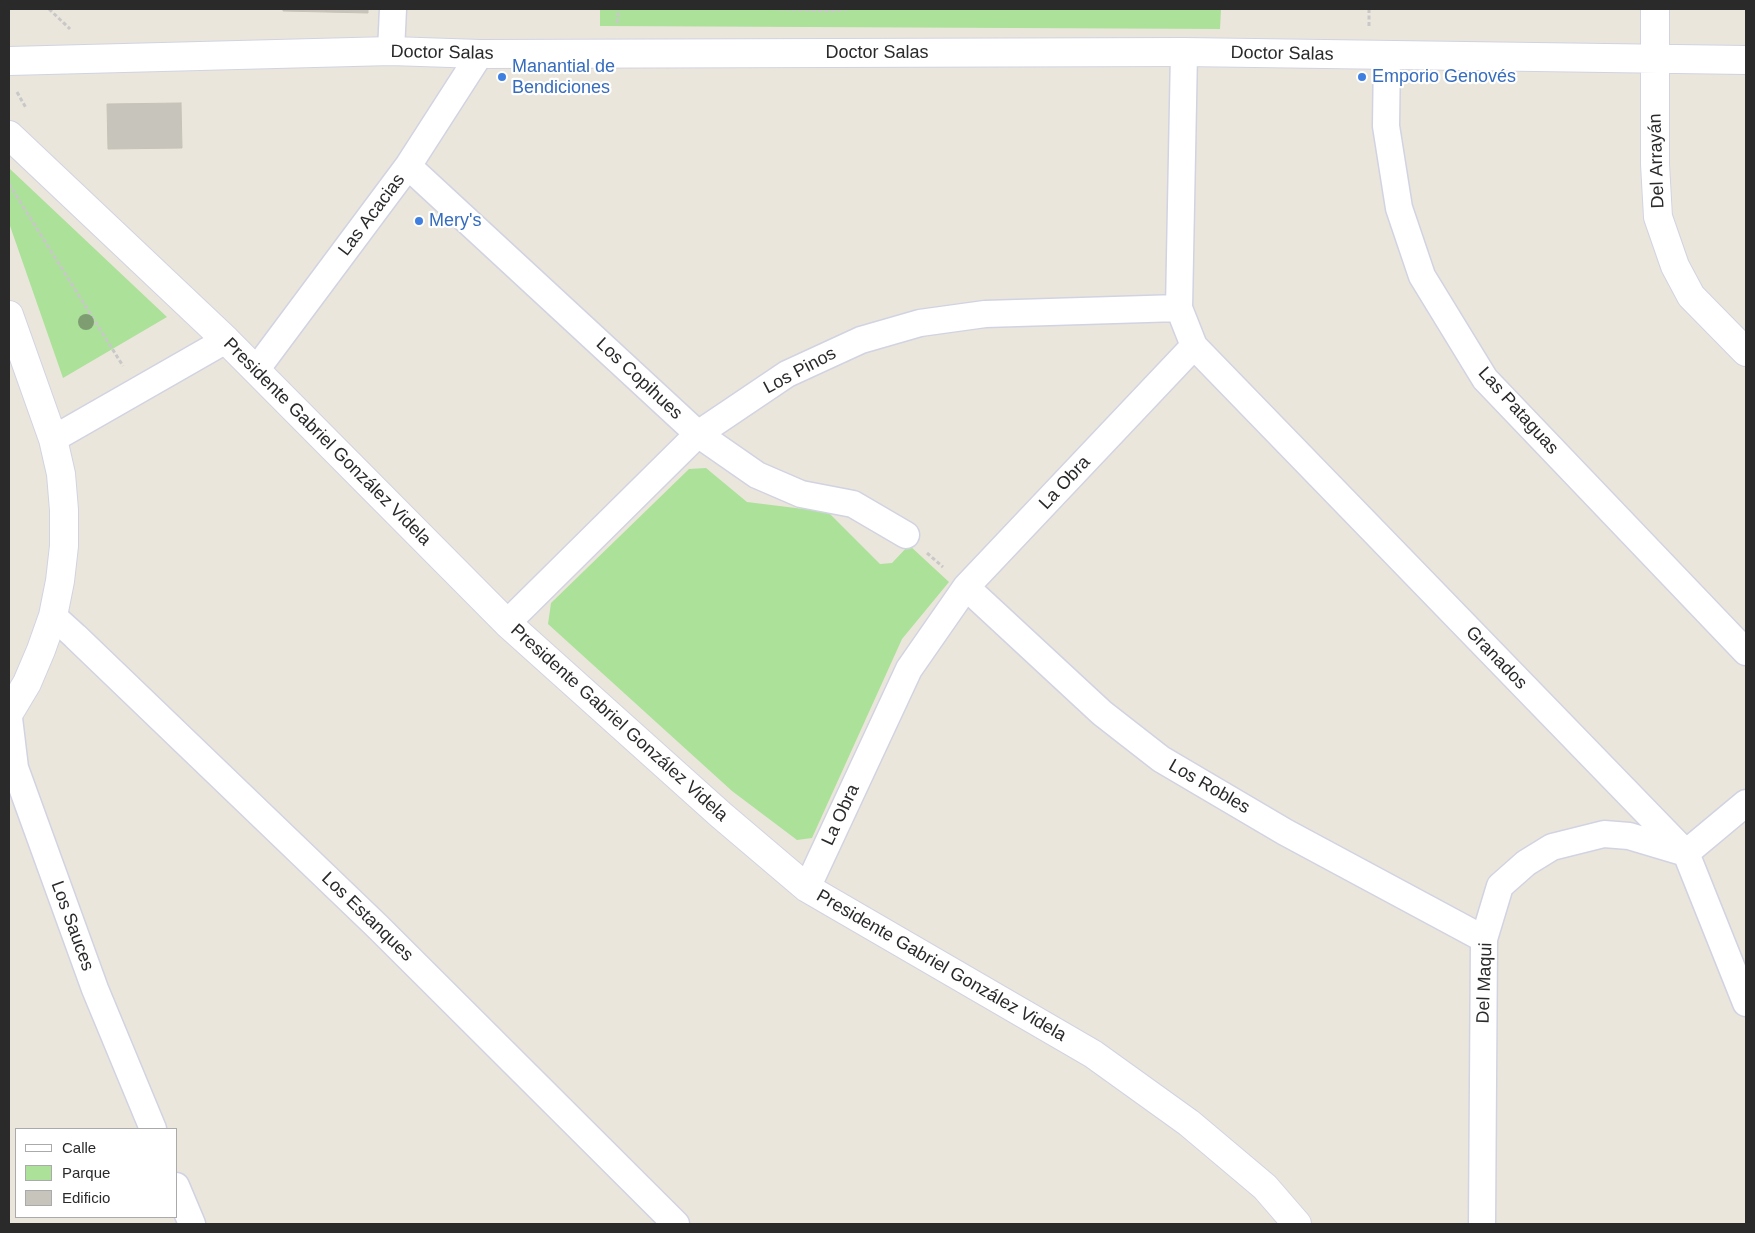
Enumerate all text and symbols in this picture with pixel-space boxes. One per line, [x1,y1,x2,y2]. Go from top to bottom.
street label: Doctor Salas [390,41,494,65]
street label: Doctor Salas [825,42,929,64]
street label: Doctor Salas [1230,42,1334,66]
place label: Manantial de Bendiciones [512,56,615,98]
place label: Emporio Genovés [1372,66,1516,88]
marker: Manantial de Bendiciones [496,71,508,83]
marker: Emporio Genovés [1356,71,1368,83]
street label: Del Arrayán [1645,113,1669,209]
street label: Las Acacias [334,170,410,260]
place label: Mery's [429,210,481,232]
marker: Mery's [413,215,425,227]
street label: Presidente Gabriel González Videla [219,334,435,550]
street label: Los Copihues [591,334,687,424]
street label: Los Pinos [760,343,840,399]
street label: Las Pataguas [1473,363,1563,459]
street label: La Obra [1035,452,1095,514]
street label: Presidente Gabriel González Videla [506,620,732,826]
street label: Granados [1461,622,1531,694]
street label: Los Robles [1165,755,1253,819]
street label: La Obra [817,781,865,849]
street label: Los Estanques [317,868,417,966]
street label: Los Sauces [46,878,98,974]
street label: Presidente Gabriel González Videla [812,885,1070,1047]
street label: Del Maqui [1473,942,1497,1024]
legend [15,1128,178,1218]
text: Calle [62,1139,96,1156]
text: Parque [62,1164,110,1181]
text: Edificio [62,1189,110,1206]

